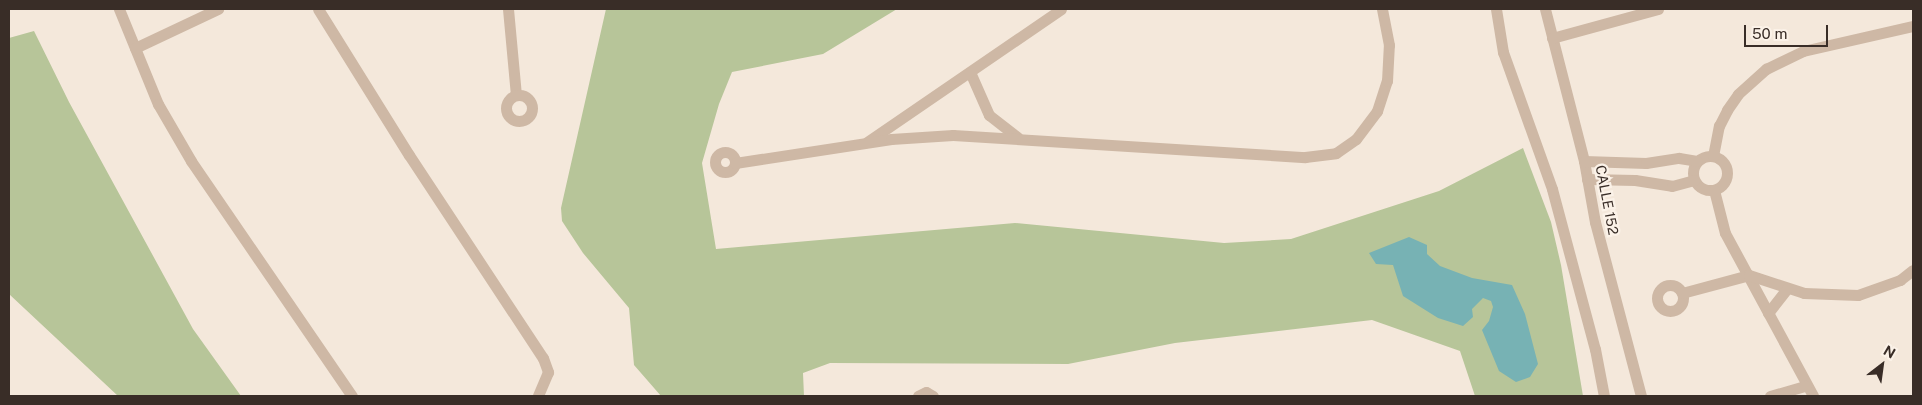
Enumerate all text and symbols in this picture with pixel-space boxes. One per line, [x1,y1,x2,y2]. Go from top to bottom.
scale bar [1747,15,1831,47]
text: 50 m [1752,25,1787,42]
street label: CALLE 152 [1592,164,1622,236]
north arrow [1857,340,1907,390]
text: N [1881,342,1898,362]

